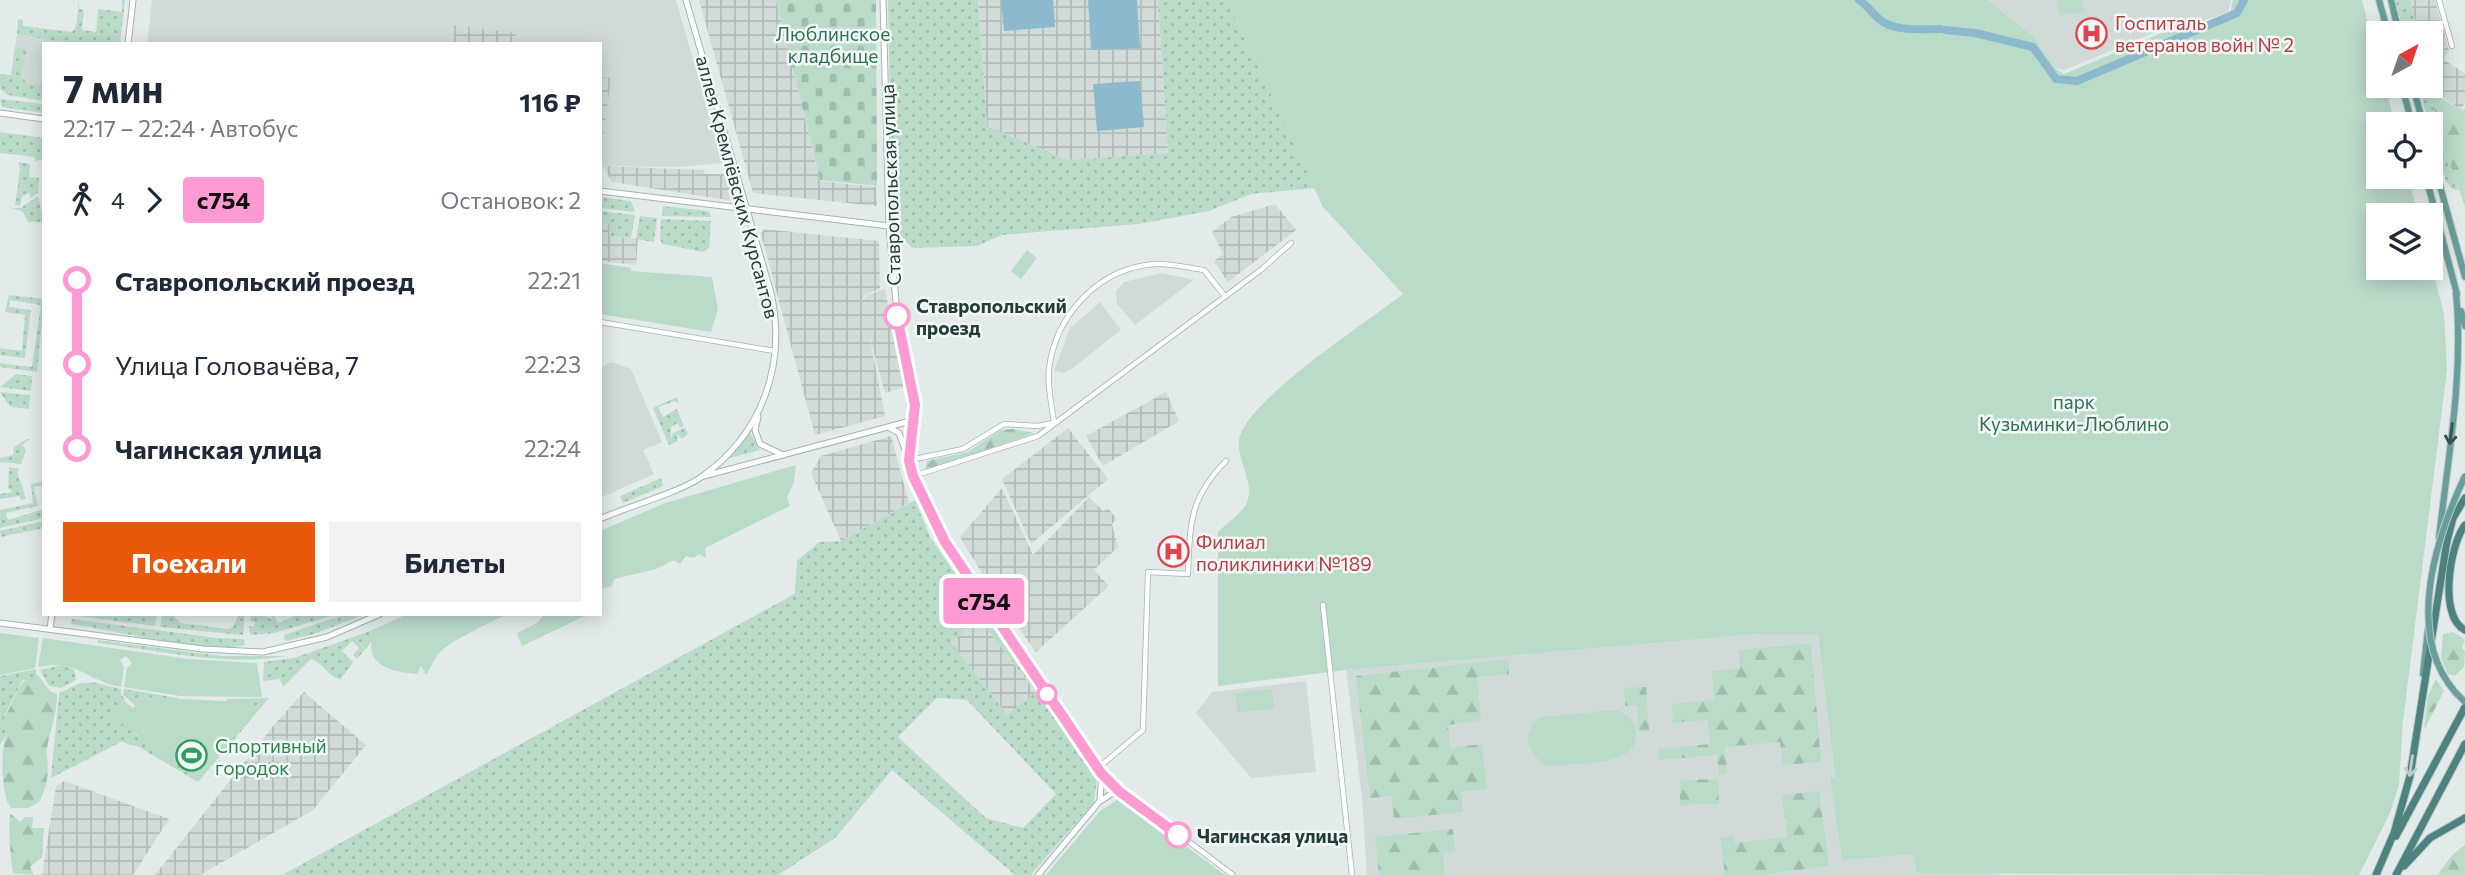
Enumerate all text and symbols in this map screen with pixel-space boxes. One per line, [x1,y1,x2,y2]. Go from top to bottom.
place label: Госпиталь ветеранов войн № 2 [2115,11,2294,56]
hospital icon: Госпиталь ветеранов войн № 2 [2075,16,2109,50]
north arrow [2366,21,2443,98]
map controls [2366,21,2443,280]
park label: Люблинское кладбище [776,22,890,67]
street label: аллея Кремлёвских Курсантов [692,53,784,321]
text: 7 мин [63,64,163,111]
street label: Ставропольская улица [875,84,905,286]
text: 116 ₽ [519,86,581,117]
button: locate [2366,112,2443,189]
text: 22:17 – 22:24 · Автобус [63,114,298,142]
icon: walk [63,181,101,219]
icon: forward [135,181,173,219]
text: с754 [197,185,250,214]
text: 4 [111,186,125,214]
text: Остановок: 2 [440,186,581,214]
button: layers [2366,203,2443,280]
text: Ставропольский проезд [115,265,415,296]
text: 22:21 [527,266,581,294]
place label: Ставропольский проезд [916,294,1067,339]
marker: Ставропольский проезд [884,303,910,329]
text: Улица Головачёва, 7 [115,349,359,380]
text: 22:23 [524,350,581,378]
park label: парк Кузьминки-Люблино [1979,390,2169,435]
one-way arrow [2444,422,2457,445]
text: Чагинская улица [115,433,322,464]
text: 22:24 [524,434,581,462]
button: Поехали [63,522,315,602]
button: Билеты [329,522,581,602]
place label: Филиал поликлиники №189 [1196,530,1372,575]
hospital icon: Филиал поликлиники №189 [1156,535,1190,569]
line badge: с754 [935,578,1033,624]
text: с754 [957,586,1011,615]
unlabelled marker [1037,684,1057,704]
place label: Спортивный городок [215,734,327,779]
sports icon: Спортивный городок [175,739,209,773]
one-way arrow [2405,754,2418,777]
marker: Чагинская улица [1165,822,1191,848]
place label: Чагинская улица [1197,824,1348,847]

